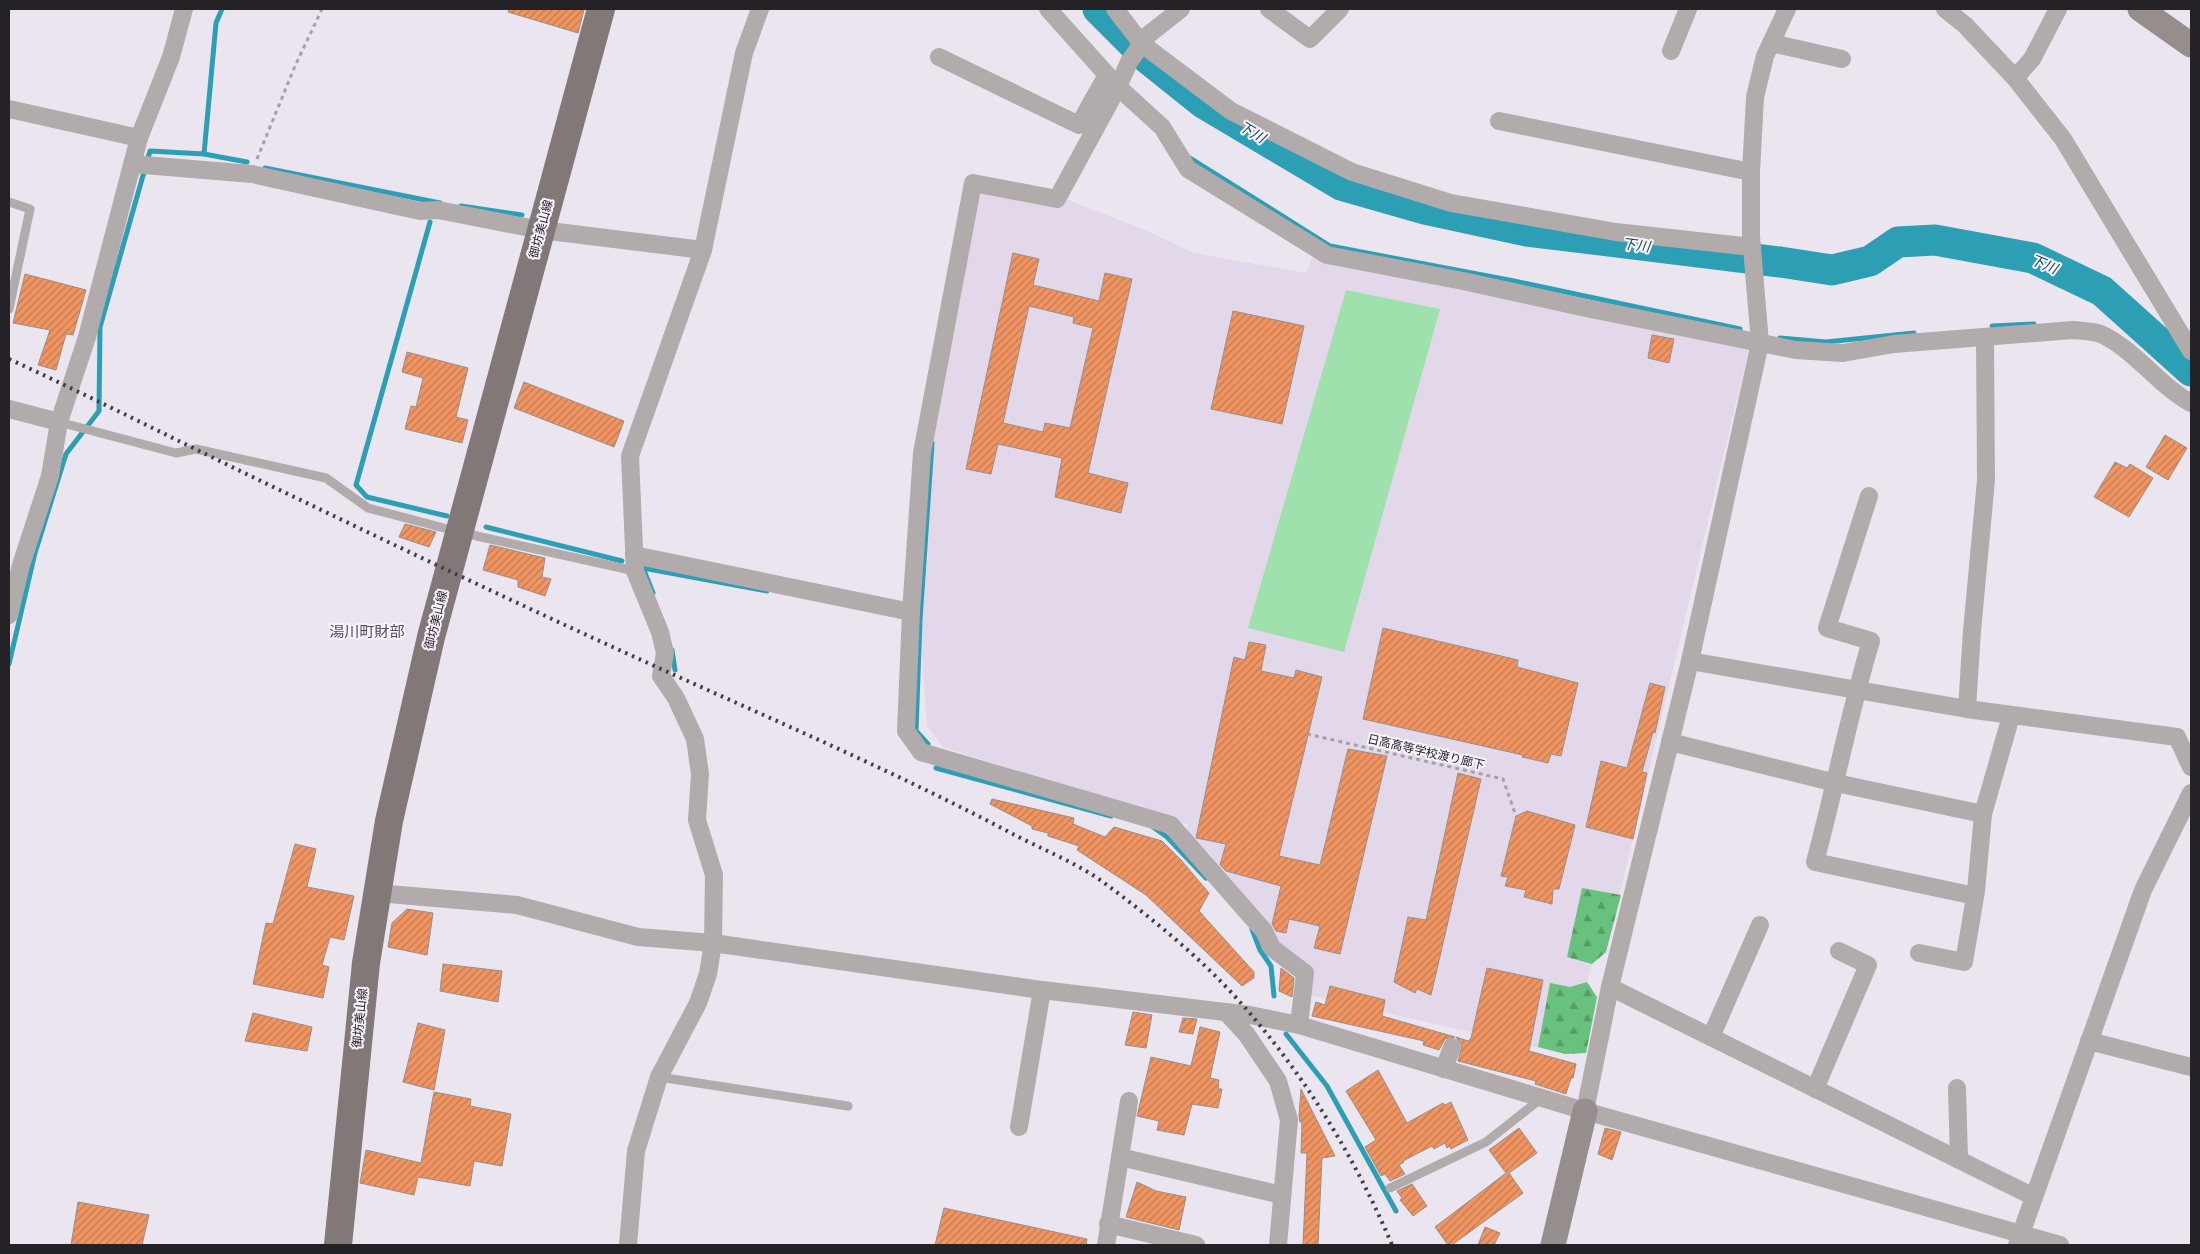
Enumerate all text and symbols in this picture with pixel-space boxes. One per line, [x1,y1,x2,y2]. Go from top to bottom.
water label: 下川 [1236,118,1270,147]
street label: 御坊美山線 [526,198,556,260]
water label: 下川 [1621,235,1653,255]
water label: 下川 [2028,251,2062,278]
street label: 御坊美山線 [422,589,450,651]
district label: 湯川町財部 [329,623,405,641]
street label: 日高高等学校渡り廊下 [1366,732,1486,772]
street label: 御坊美山線 [350,987,370,1049]

